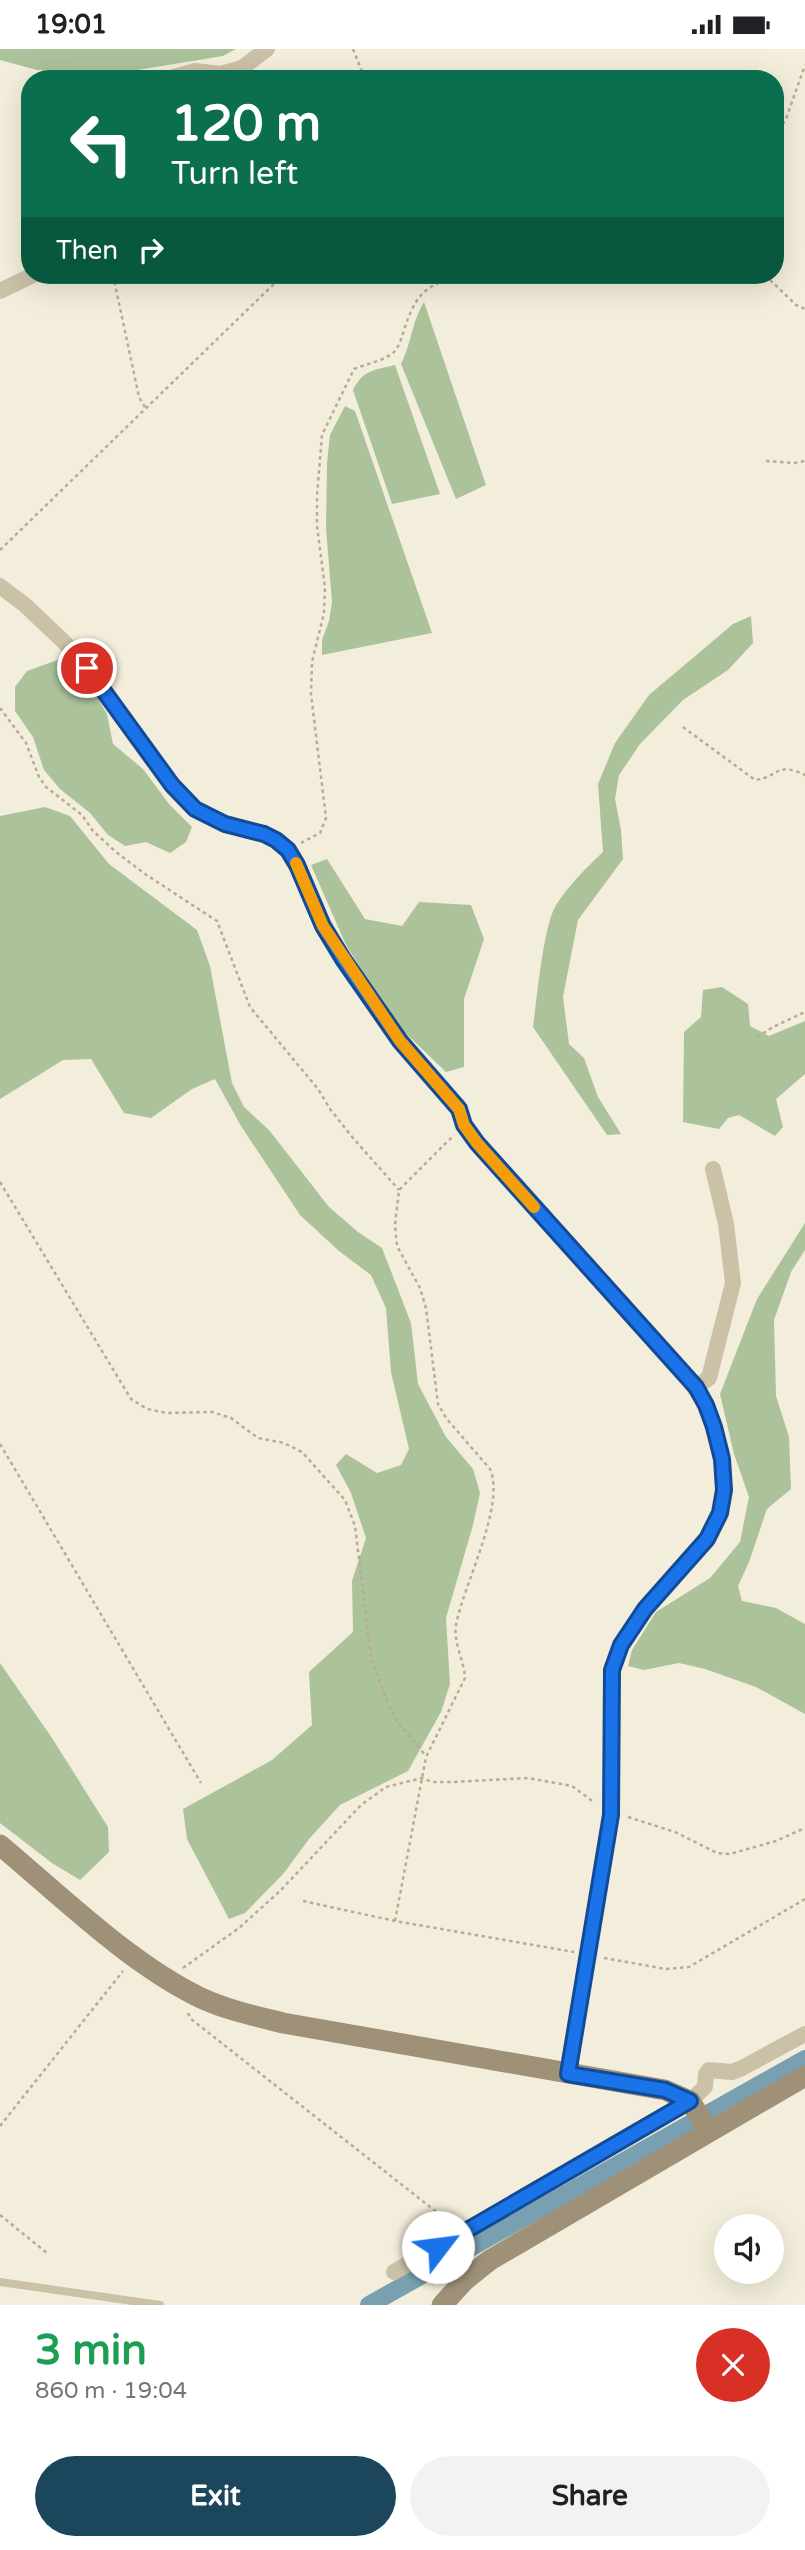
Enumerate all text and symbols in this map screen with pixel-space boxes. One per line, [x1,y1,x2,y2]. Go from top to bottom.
text: 19:01 [35,9,107,40]
text: 120 m [171,95,321,154]
icon: left [56,98,147,189]
text: Turn left [171,155,298,193]
icon: right [132,231,170,269]
text: Then [56,235,118,266]
pin [57,638,117,698]
icon: arrive [68,649,106,687]
position arrow [401,2210,475,2284]
map controls [714,2214,784,2284]
button: sound [714,2214,784,2284]
text: 3 min [35,2325,147,2376]
button: close [696,2328,770,2402]
text: 860 m · 19:04 [35,2377,187,2405]
button: Exit [35,2456,396,2536]
button: Share [410,2456,770,2536]

